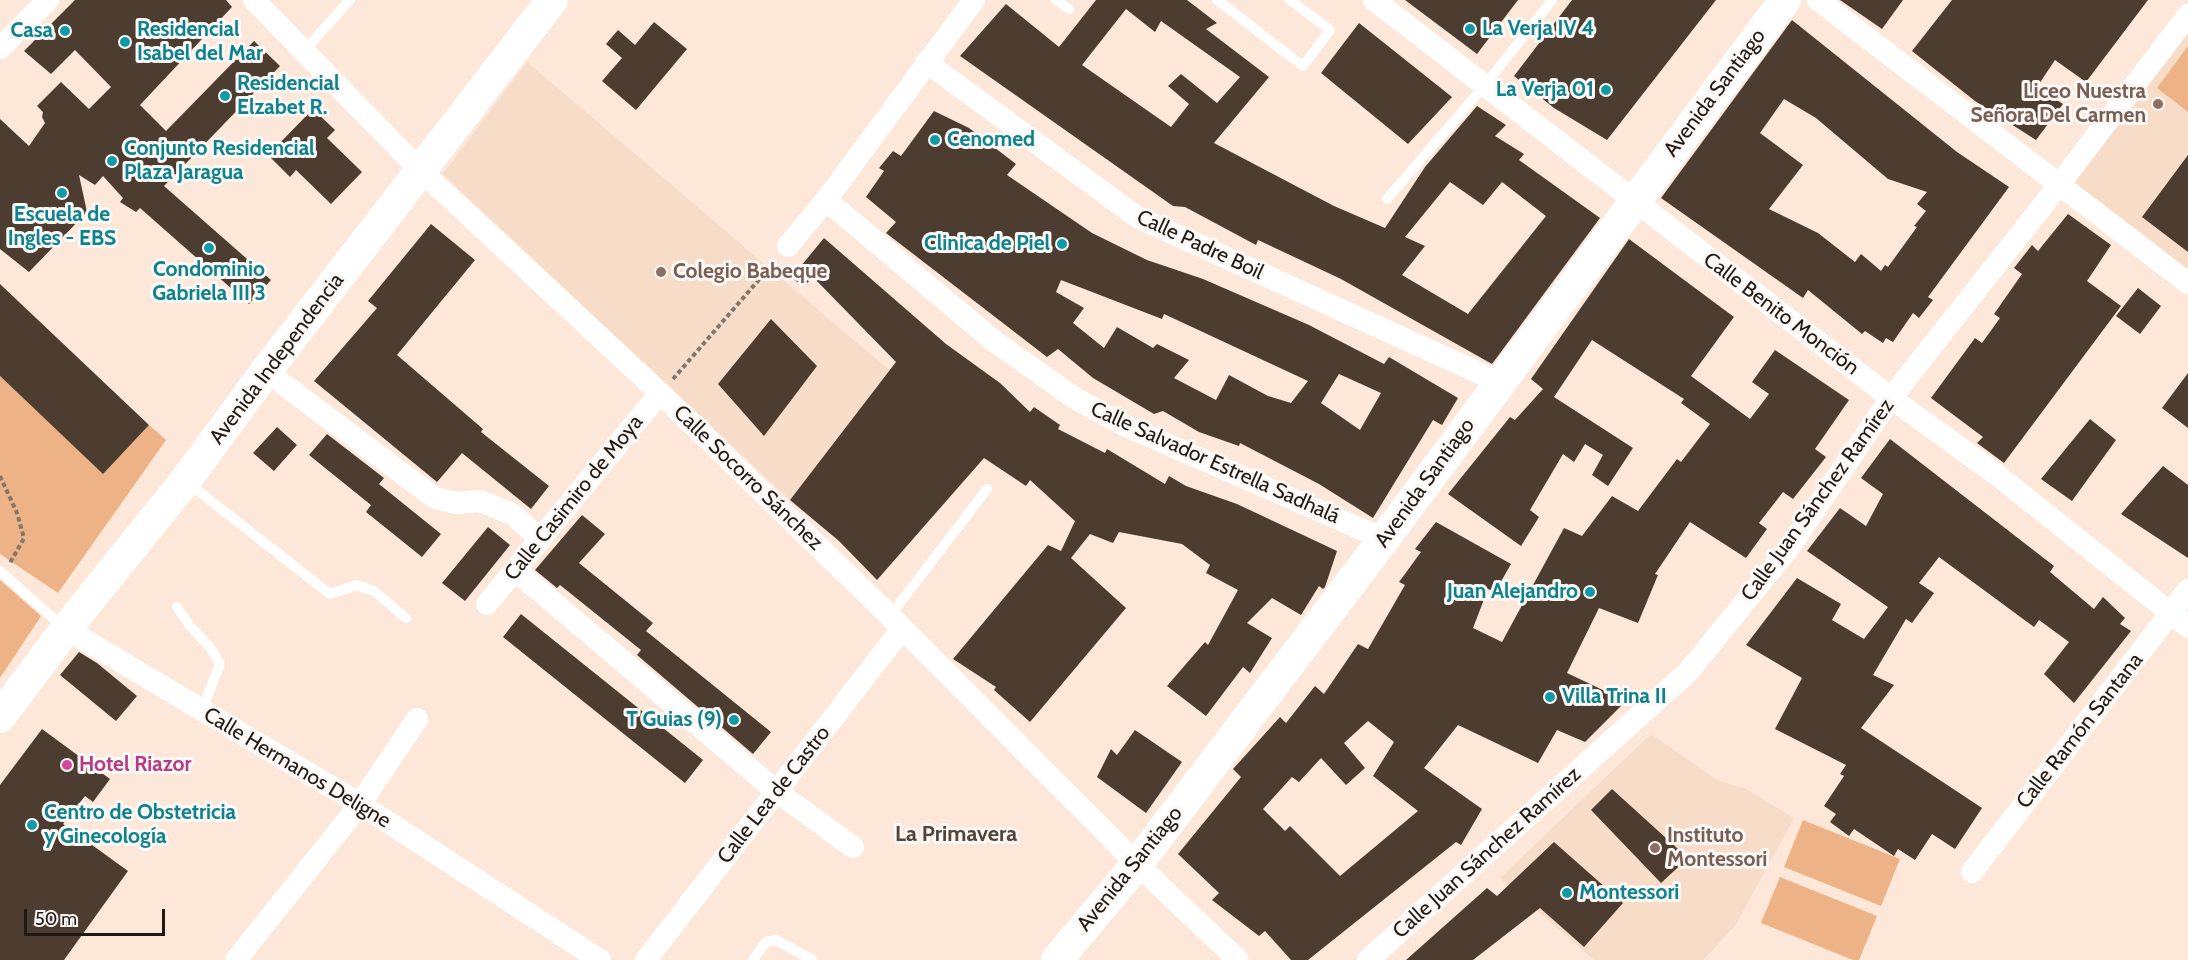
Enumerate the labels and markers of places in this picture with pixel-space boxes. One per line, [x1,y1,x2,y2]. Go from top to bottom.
place label: La Verja IV 4 [1482,16,1594,42]
place label: Residencial Isabel del Mar [137,17,263,67]
place label: Casa [10,18,53,44]
marker: La Verja IV 4 [1463,22,1477,36]
marker: Casa [58,24,72,38]
marker: Residencial Isabel del Mar [118,35,132,49]
place label: Residencial Elzabet R. [237,71,339,121]
place label: La Verja 01 [1496,77,1594,103]
place label: Liceo Nuestra Señora Del Carmen [1971,79,2146,129]
marker: La Verja 01 [1599,83,1613,97]
marker: Residencial Elzabet R. [218,89,232,103]
marker: Liceo Nuestra Señora Del Carmen [2151,97,2165,111]
place label: Cenomed [947,127,1035,153]
marker: Cenomed [928,133,942,147]
place label: Conjunto Residencial Plaza Jaragua [124,136,315,186]
marker: Conjunto Residencial Plaza Jaragua [105,154,119,168]
marker: Escuela de Ingles - EBS [55,186,69,200]
place label: Escuela de Ingles - EBS [8,202,116,252]
place label: Clinica de Piel [924,231,1050,257]
marker: Clinica de Piel [1055,237,1069,251]
marker: Condominio Gabriela III 3 [202,241,216,255]
place label: Condominio Gabriela III 3 [152,257,266,307]
place label: Colegio Babeque [673,259,827,285]
marker: Colegio Babeque [654,265,668,279]
place label: Juan Alejandro [1447,579,1578,605]
marker: Juan Alejandro [1583,585,1597,599]
place label: Villa Trina II [1562,684,1667,710]
marker: Villa Trina II [1543,690,1557,704]
place label: T Guias (9) [626,707,722,733]
marker: T Guias (9) [727,713,741,727]
place label: Hotel Riazor [79,752,191,778]
marker: Hotel Riazor [60,758,74,772]
place label: Centro de Obstetricia y Ginecología [44,800,236,850]
marker: Centro de Obstetricia y Ginecología [25,818,39,832]
place label: Instituto Montessori [1667,823,1767,873]
marker: Instituto Montessori [1648,841,1662,855]
place label: Montessori [1579,880,1679,906]
marker: Montessori [1560,886,1574,900]

